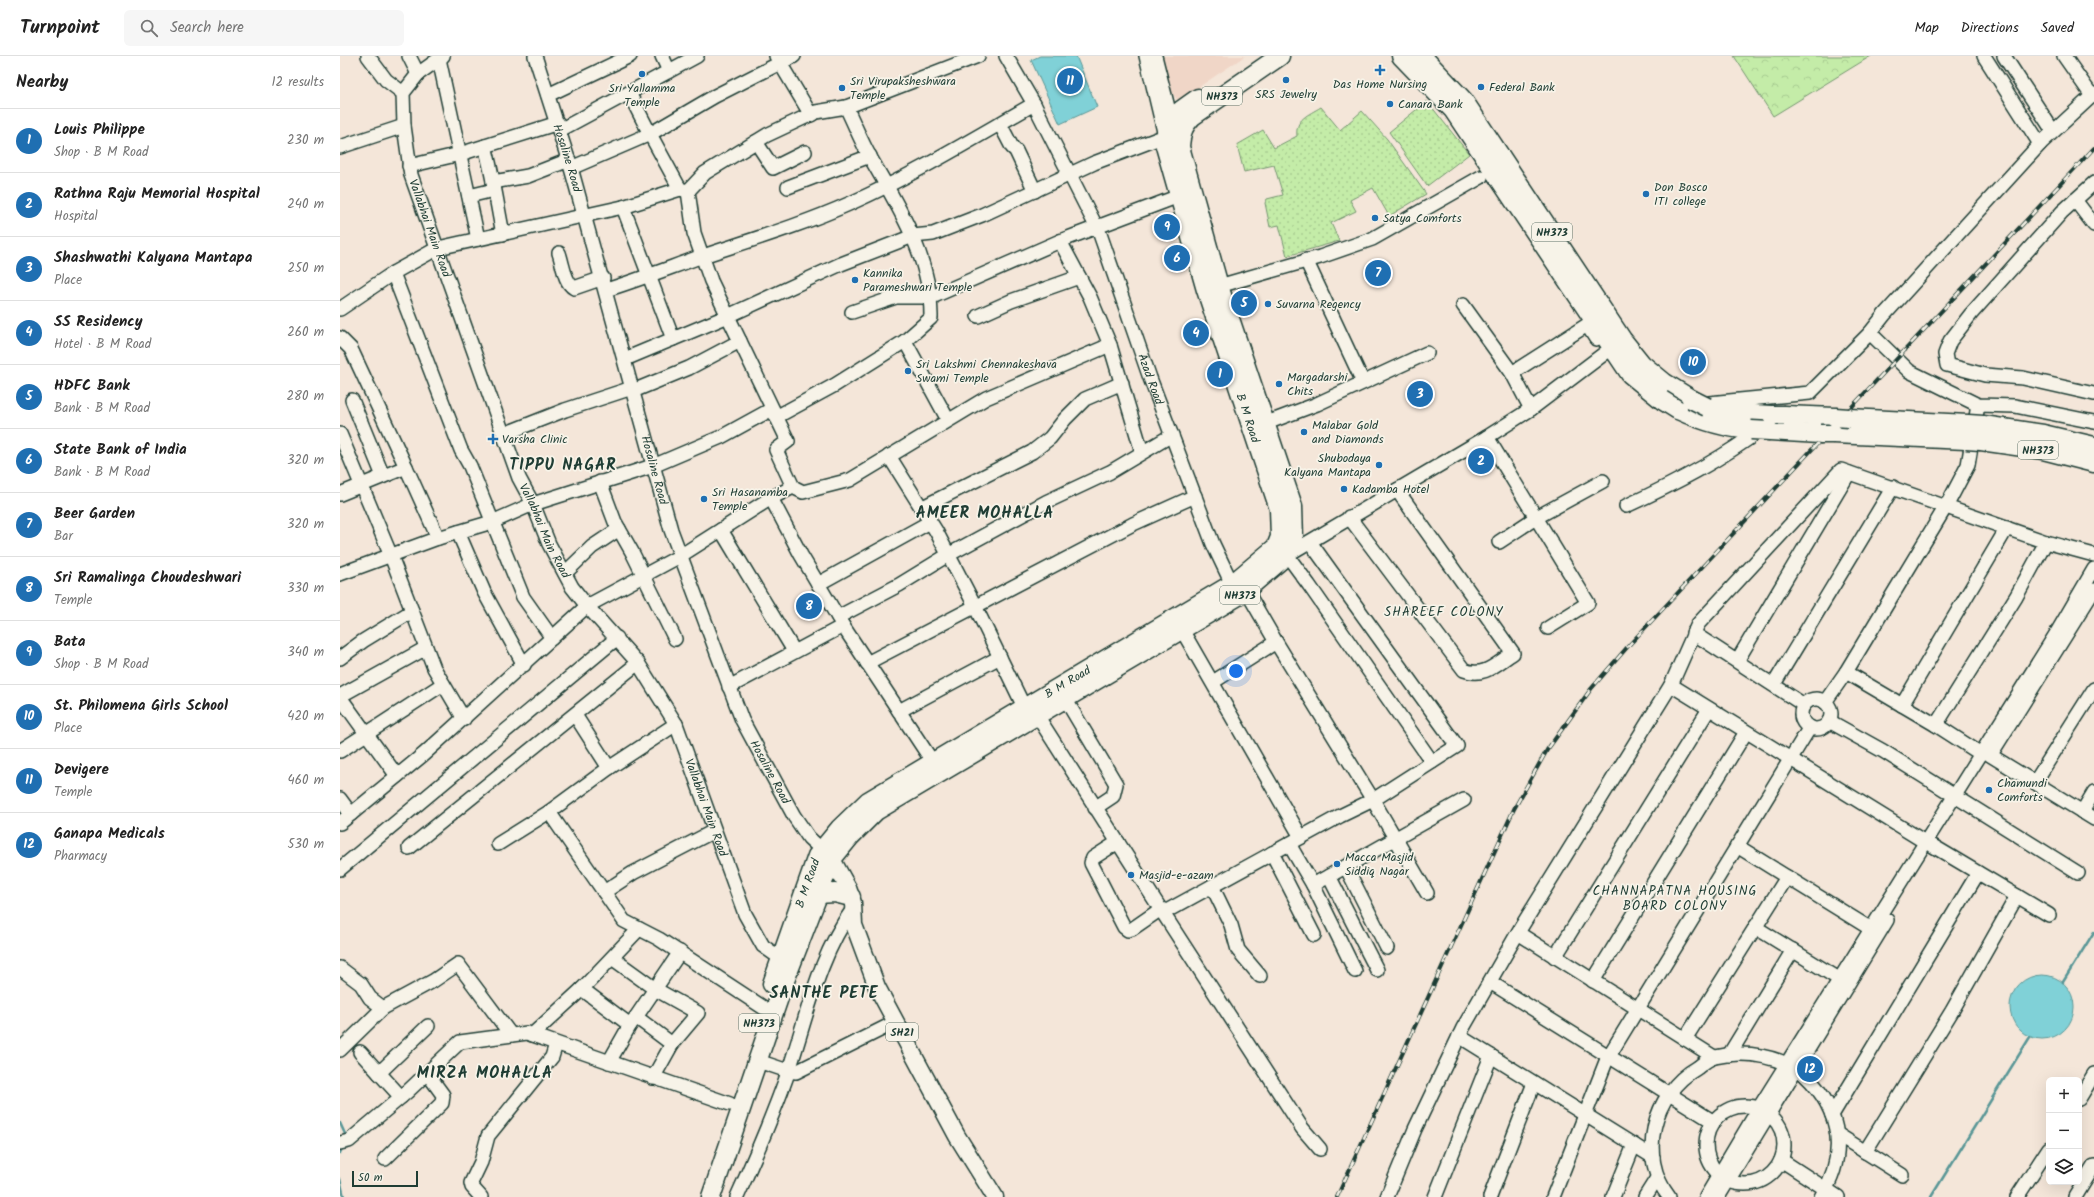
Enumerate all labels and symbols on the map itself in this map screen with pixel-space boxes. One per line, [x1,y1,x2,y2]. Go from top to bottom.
marker: Das Home Nursing [1374,64,1386,76]
pin: 11 [1057,66,1083,96]
marker: Sri Yallamma Temple [637,69,647,79]
place label: Sri Virupaksheshwara Temple [850,72,956,105]
marker: SRS Jewelry [1281,75,1291,85]
place label: Das Home Nursing [1333,75,1428,94]
place label: Federal Bank [1489,78,1555,97]
place label: Sri Yallamma Temple [609,79,676,112]
marker: Federal Bank [1476,82,1486,92]
marker: Sri Virupaksheshwara Temple [837,83,847,93]
place label: SRS Jewelry [1255,85,1317,104]
road number: NH373 [1202,87,1242,105]
place label: Canara Bank [1398,95,1463,114]
marker: Canara Bank [1385,99,1395,109]
street label: Hosaline Road [547,121,587,195]
street label: Vallabhai Main Road [403,177,456,281]
place label: Don Bosco ITI college [1654,178,1707,211]
marker: Don Bosco ITI college [1641,189,1651,199]
place label: Satya Comforts [1383,209,1462,228]
pin: 9 [1154,212,1180,242]
marker: Satya Comforts [1370,213,1380,223]
road number: NH373 [1532,223,1572,241]
pin: 6 [1164,243,1190,273]
pin: 7 [1365,258,1391,288]
place label: Kannika Parameshwari Temple [863,264,973,297]
marker: Kannika Parameshwari Temple [850,275,860,285]
pin: 5 [1231,288,1257,318]
place label: Suvarna Regency [1276,295,1361,314]
marker: Suvarna Regency [1263,299,1273,309]
pin: 4 [1183,318,1209,348]
pin: 10 [1680,347,1706,377]
street label: Azad Road [1132,351,1169,408]
place label: Sri Lakshmi Chennakeshava Swami Temple [916,355,1057,388]
pin: 1 [1207,359,1233,389]
marker: Sri Lakshmi Chennakeshava Swami Temple [903,366,913,376]
place label: Margadarshi Chits [1287,368,1349,401]
marker: Margadarshi Chits [1274,379,1284,389]
pin: 3 [1407,379,1433,409]
street label: B M Road [1231,391,1265,446]
place label: Malabar Gold and Diamonds [1312,416,1384,449]
marker: Malabar Gold and Diamonds [1299,427,1309,437]
place label: Varsha Clinic [502,430,568,449]
marker: Varsha Clinic [487,433,499,445]
street label: Hosaline Road [635,434,673,508]
road number: NH373 [2018,441,2058,459]
pin: 2 [1468,446,1494,476]
place label: Shubodaya Kalyana Mantapa [1284,449,1371,482]
district label: TIPPU NAGAR [509,453,617,478]
marker: Shubodaya Kalyana Mantapa [1374,460,1384,470]
street label: Vallabhai Main Road [514,480,575,583]
place label: Kadamba Hotel [1352,480,1429,499]
place label: Sri Hasanamba Temple [712,483,788,516]
marker: Kadamba Hotel [1339,484,1349,494]
marker: Sri Hasanamba Temple [699,494,709,504]
district label: AMEER MOHALLA [916,501,1054,526]
road number: NH373 [1220,586,1260,604]
pin: 8 [796,591,822,621]
district label: SHAREEF COLONY [1384,602,1504,623]
street label: B M Road [1041,661,1095,704]
your location [1226,661,1246,681]
street label: Hosaline Road [744,736,795,809]
street label: Vallabhai Main Road [679,756,733,860]
place label: Chamundi Comforts [1997,774,2048,807]
marker: Chamundi Comforts [1984,785,1994,795]
place label: Macca Masjid Siddiq Nagar [1345,848,1414,881]
street label: B M Road [791,855,826,910]
marker: Macca Masjid Siddiq Nagar [1332,859,1342,869]
place label: Masjid-e-azam [1139,866,1214,885]
marker: Masjid-e-azam [1126,870,1136,880]
district label: CHANNAPATNA HOUSING BOARD COLONY [1593,881,1757,917]
district label: SANTHE PETE [769,981,879,1006]
road number: NH373 [739,1014,779,1032]
road number: SH21 [886,1023,918,1041]
pin: 12 [1797,1054,1823,1084]
district label: MIRZA MOHALLA [417,1061,553,1086]
scale bar [352,1169,418,1188]

